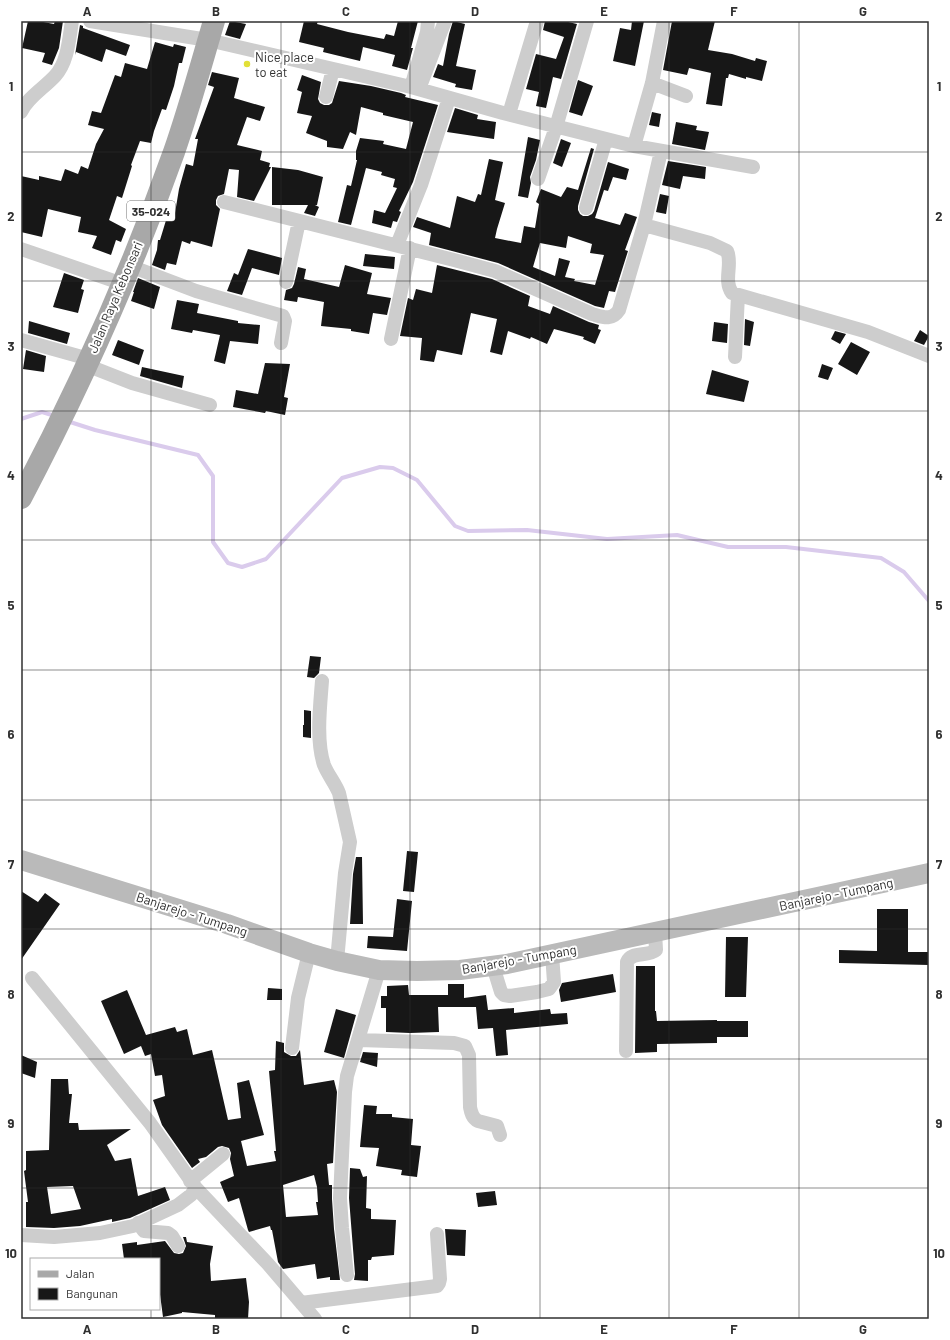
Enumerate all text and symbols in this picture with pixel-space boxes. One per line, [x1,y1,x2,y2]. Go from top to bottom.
text: A [83,3,92,19]
text: B [212,3,220,19]
text: C [342,3,350,19]
text: D [471,3,479,19]
text: E [600,3,608,19]
text: F [730,3,738,19]
text: G [859,3,867,19]
place label: Nice place to eat [255,49,314,80]
marker: Nice place to eat [242,59,252,69]
text: 1 [9,78,13,94]
text: 1 [937,78,941,94]
road number: 35-024 [127,201,175,221]
text: 2 [7,208,15,224]
text: 2 [935,208,943,224]
street label: Jalan Raya Kebonsari [84,239,146,355]
text: 3 [7,338,15,354]
text: 3 [935,338,943,354]
text: 4 [7,467,15,483]
text: 4 [935,467,943,483]
text: 5 [7,597,15,613]
text: 5 [935,597,943,613]
text: 6 [8,726,15,742]
text: 6 [936,726,943,742]
text: 7 [8,856,15,872]
text: 7 [936,856,943,872]
street label: Banjarejo - Tumpang [778,874,894,914]
street label: Banjarejo - Tumpang [134,888,250,940]
street label: Banjarejo - Tumpang [460,941,578,977]
text: 8 [7,986,15,1002]
text: 8 [935,986,943,1002]
text: 9 [8,1115,15,1131]
text: 9 [936,1115,943,1131]
text: 10 [5,1245,17,1261]
text: 10 [933,1245,945,1261]
legend [30,1258,160,1310]
text: Jalan [66,1266,94,1280]
text: Bangunan [66,1286,118,1300]
text: A [83,1321,92,1337]
text: B [212,1321,220,1337]
text: C [342,1321,350,1337]
text: D [471,1321,479,1337]
text: E [600,1321,608,1337]
text: F [730,1321,738,1337]
text: G [859,1321,867,1337]

